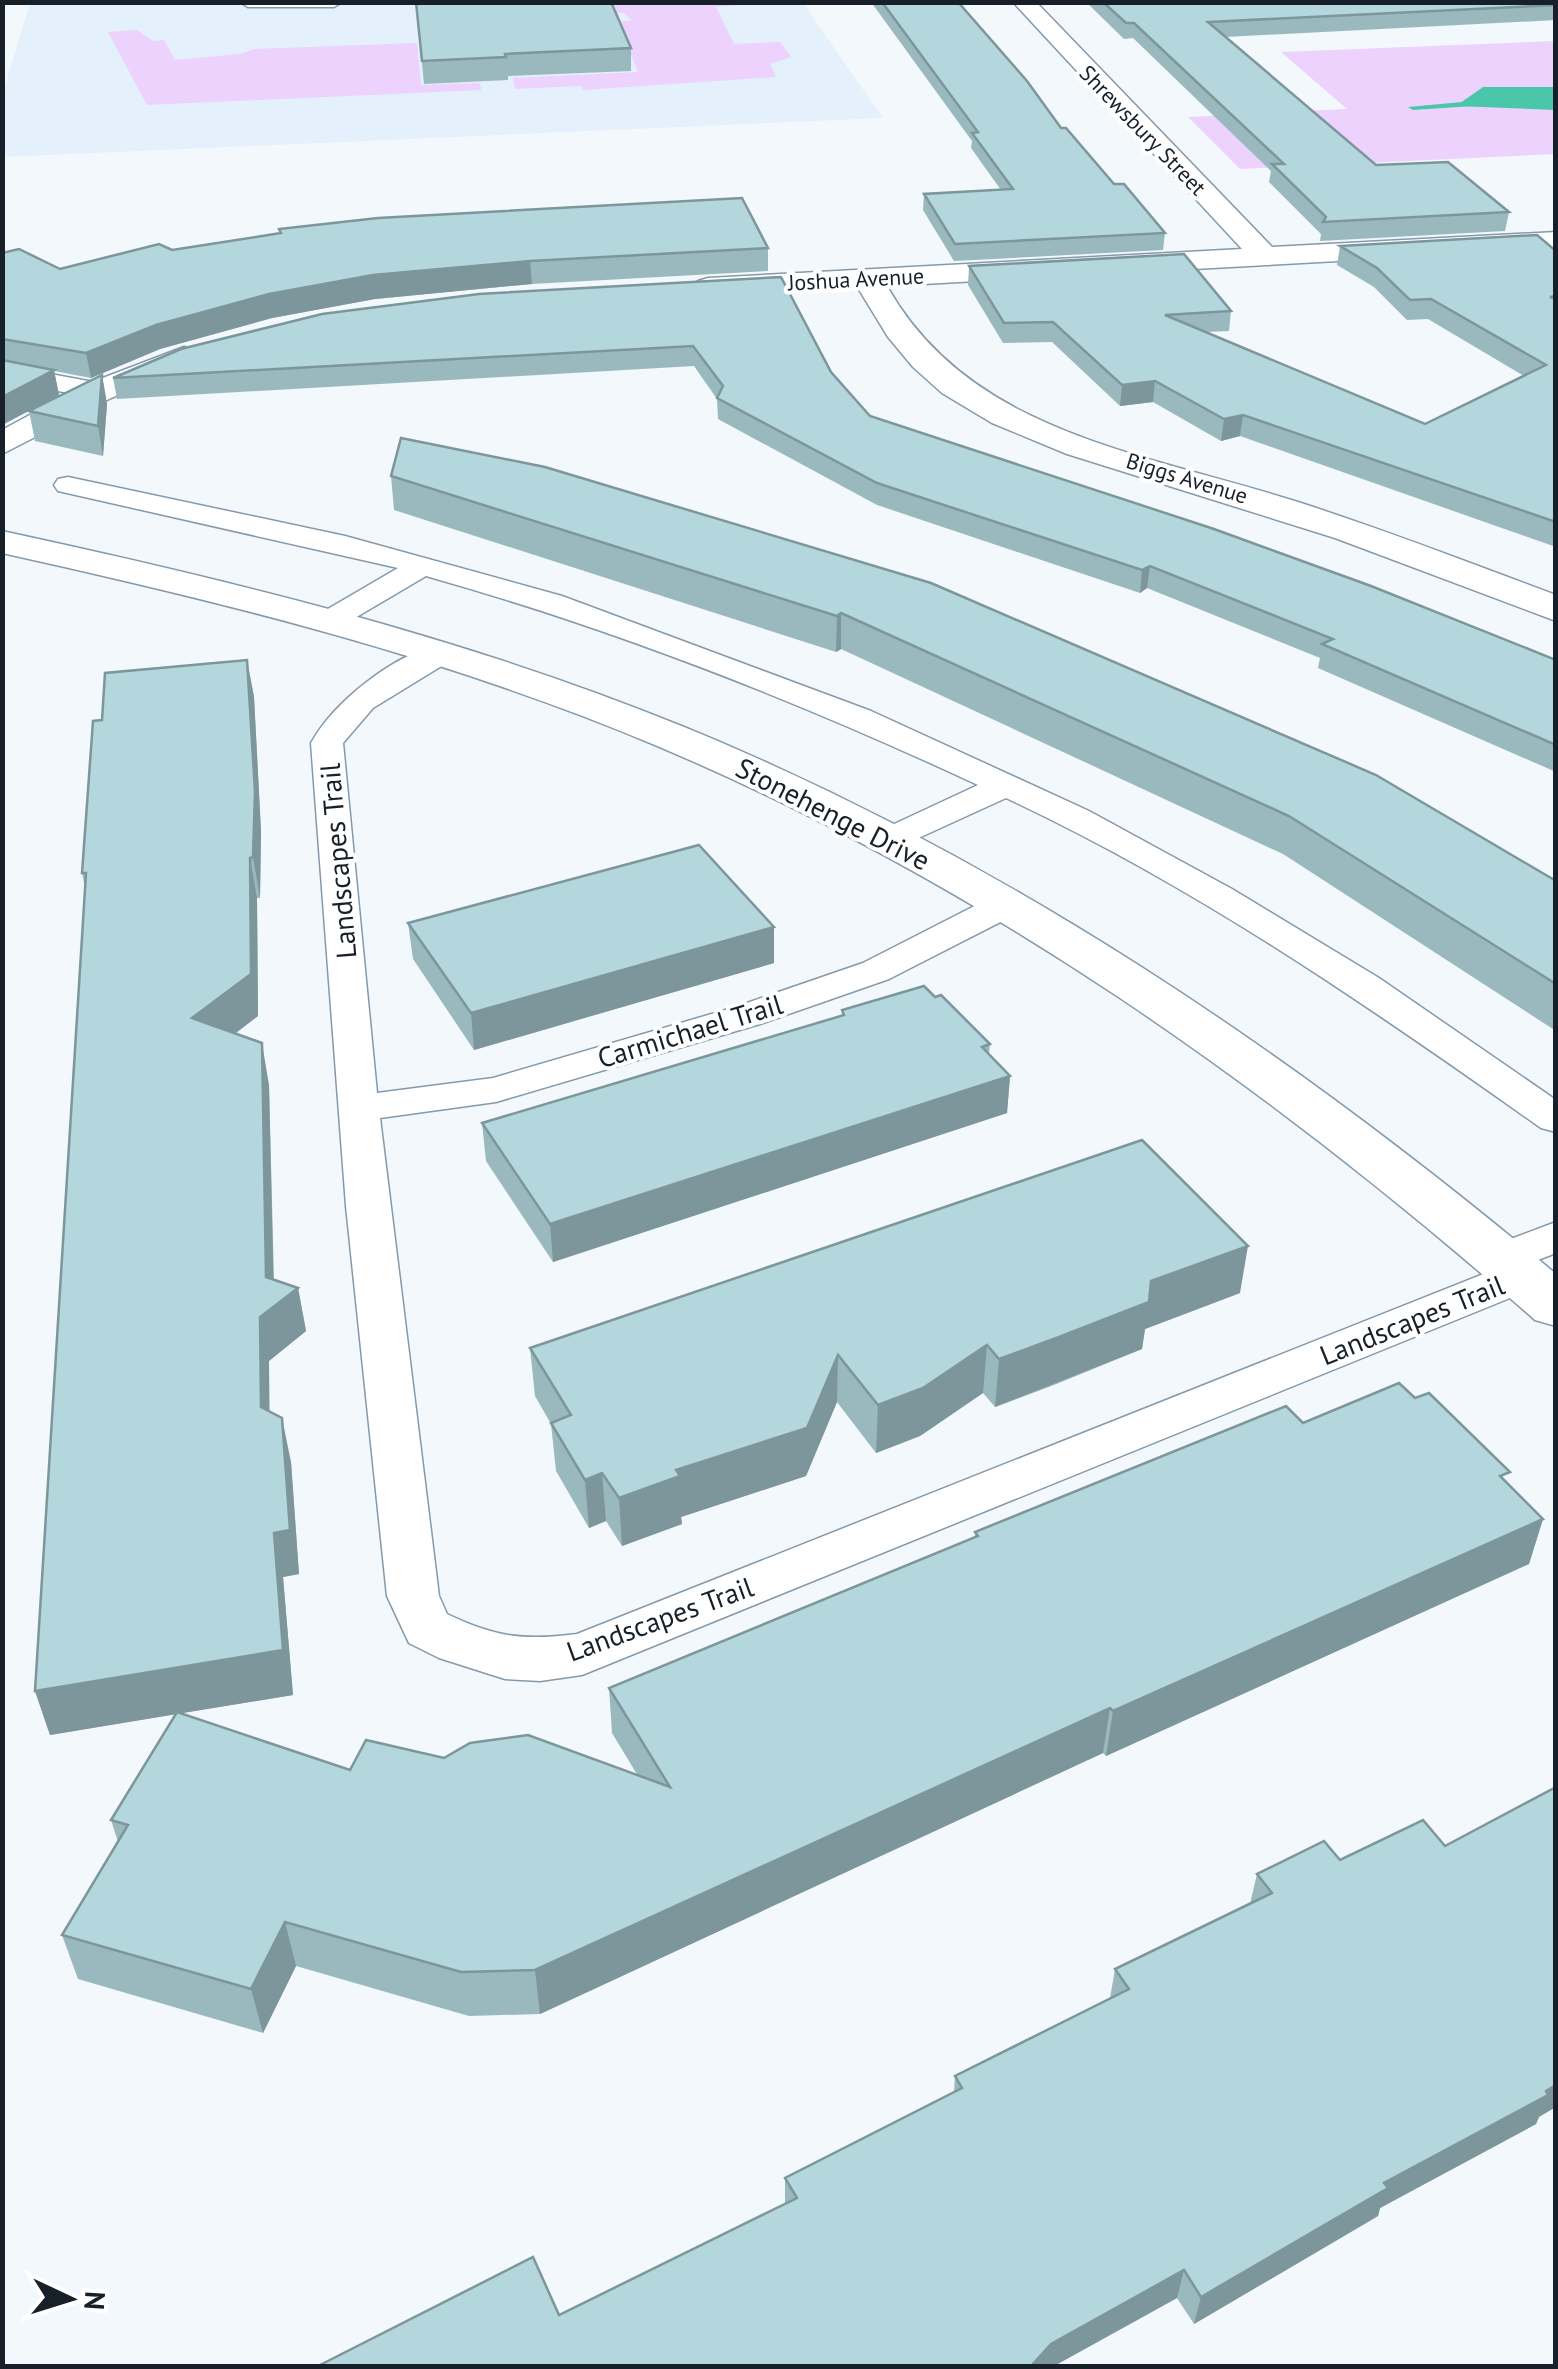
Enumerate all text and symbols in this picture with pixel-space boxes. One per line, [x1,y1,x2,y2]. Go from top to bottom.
street label: Shrewsbury Street [1074,59,1213,201]
street label: Joshua Avenue [786,261,925,297]
street label: Biggs Avenue [1123,446,1251,510]
street label: Stonehenge Drive [730,749,936,878]
street label: Landscapes Trail [311,762,364,960]
street label: Carmichael Trail [593,985,787,1076]
street label: Landscapes Trail [1314,1266,1510,1373]
street label: Landscapes Trail [561,1568,758,1669]
north arrow [20,2249,120,2349]
text: N [76,2290,115,2311]

